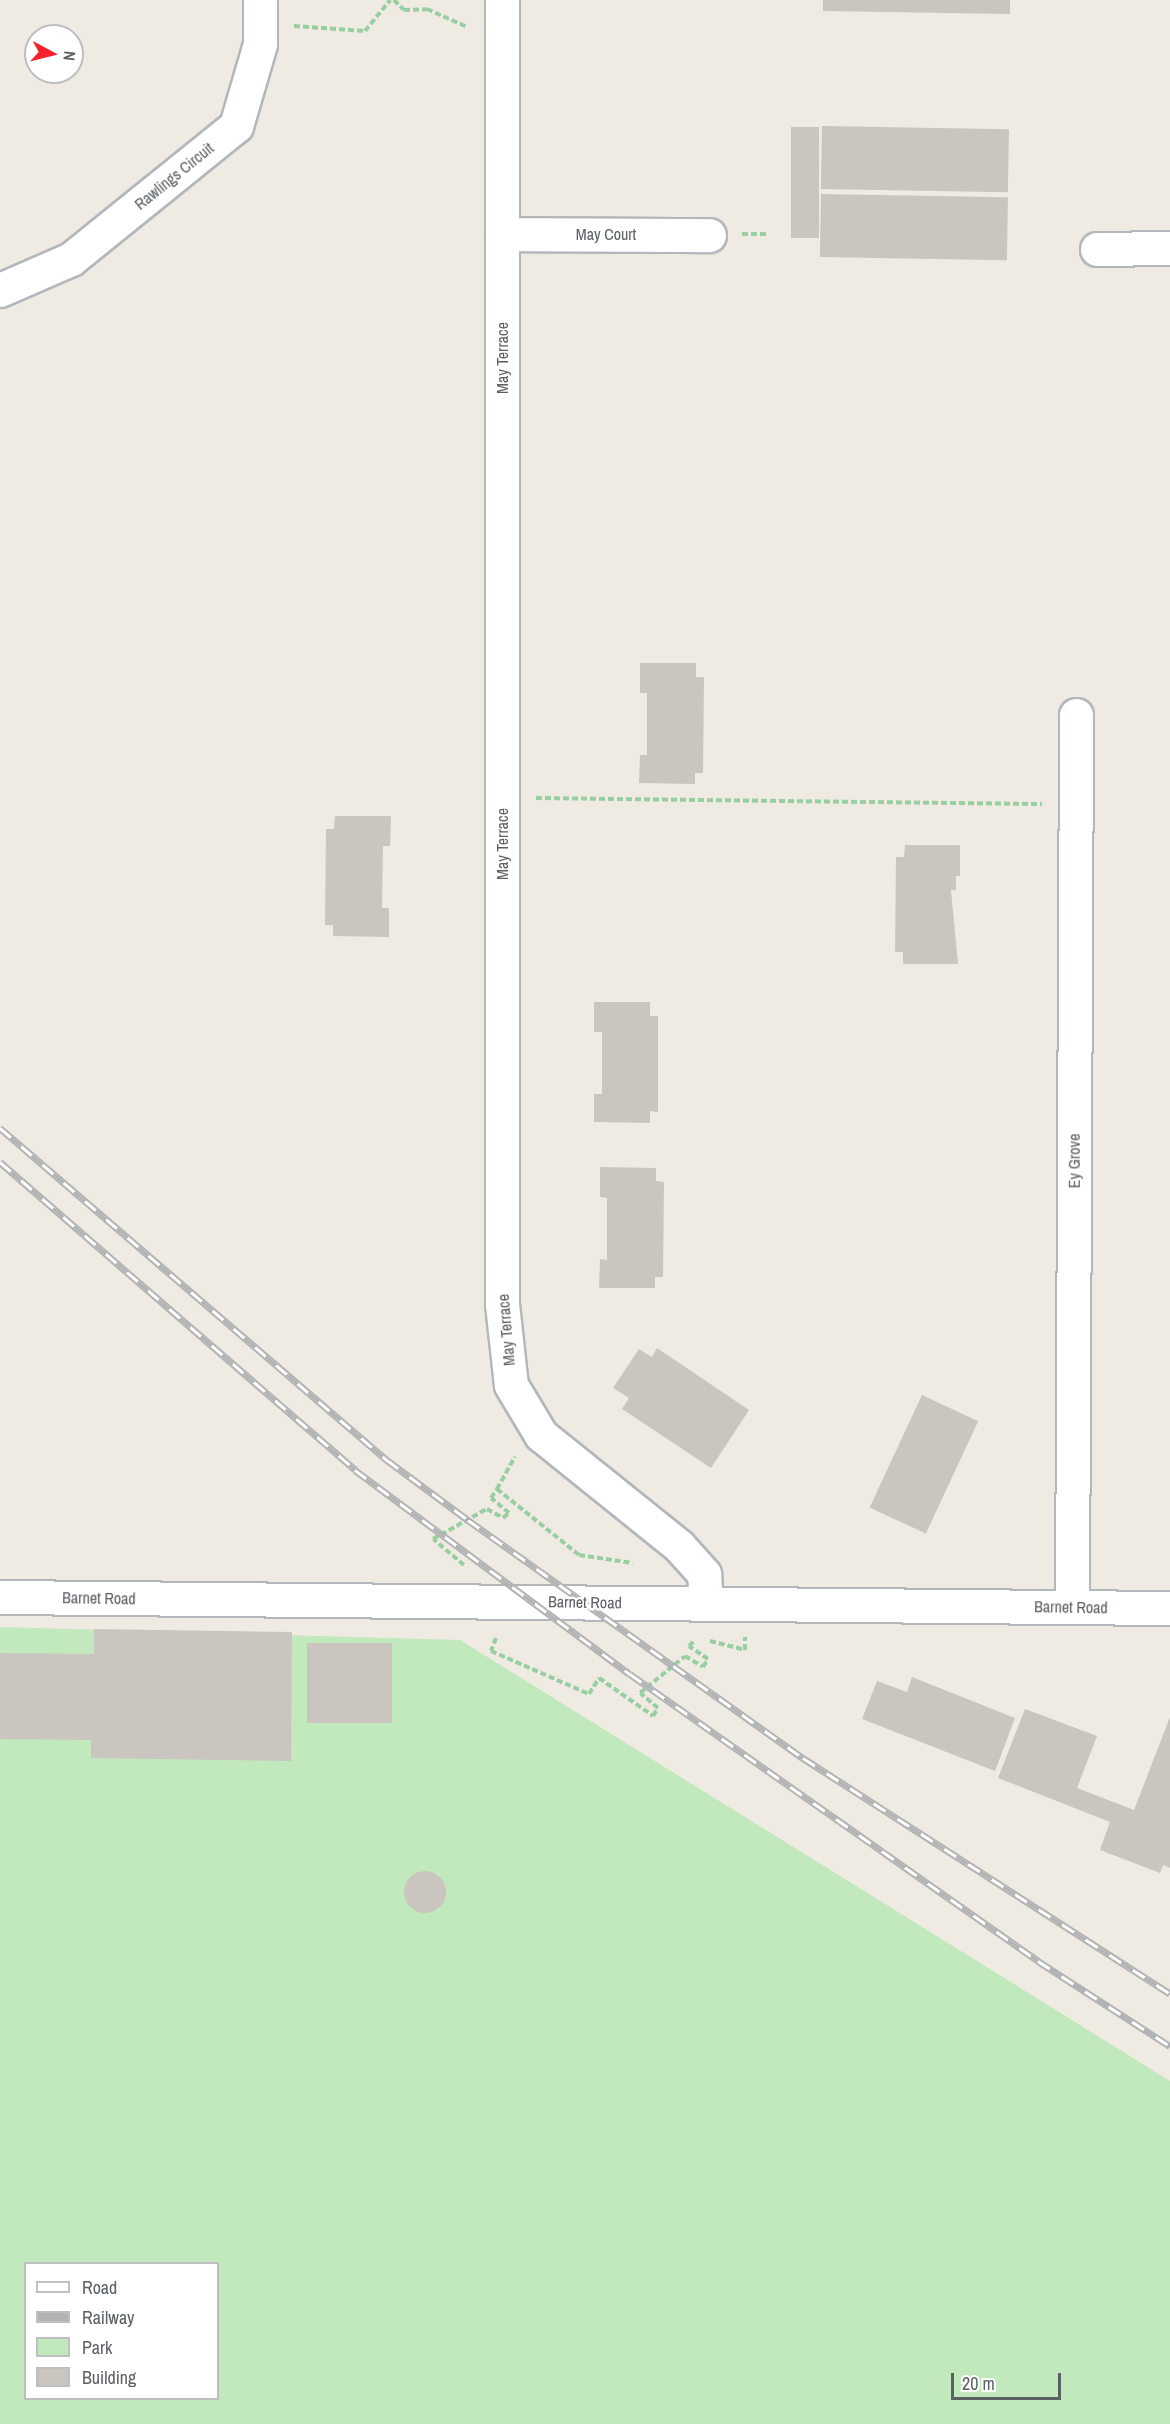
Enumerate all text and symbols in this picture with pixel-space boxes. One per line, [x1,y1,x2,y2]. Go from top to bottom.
north arrow [24,24,84,84]
text: N [58,50,81,62]
street label: Rawlings Circuit [131,138,217,214]
street label: May Court [576,224,636,244]
street label: May Terrace [492,322,512,394]
street label: May Terrace [492,808,512,880]
street label: Ey Grove [1064,1134,1084,1188]
street label: May Terrace [493,1293,519,1367]
street label: Barnet Road [62,1588,136,1608]
street label: Barnet Road [548,1592,622,1612]
street label: Barnet Road [1034,1597,1108,1617]
legend [24,2262,219,2400]
text: Road [82,2275,117,2300]
text: Railway [82,2305,135,2330]
text: Park [82,2335,112,2360]
scale bar [954,2361,1064,2399]
text: Building [82,2365,136,2390]
text: 20 m [962,2371,995,2396]

